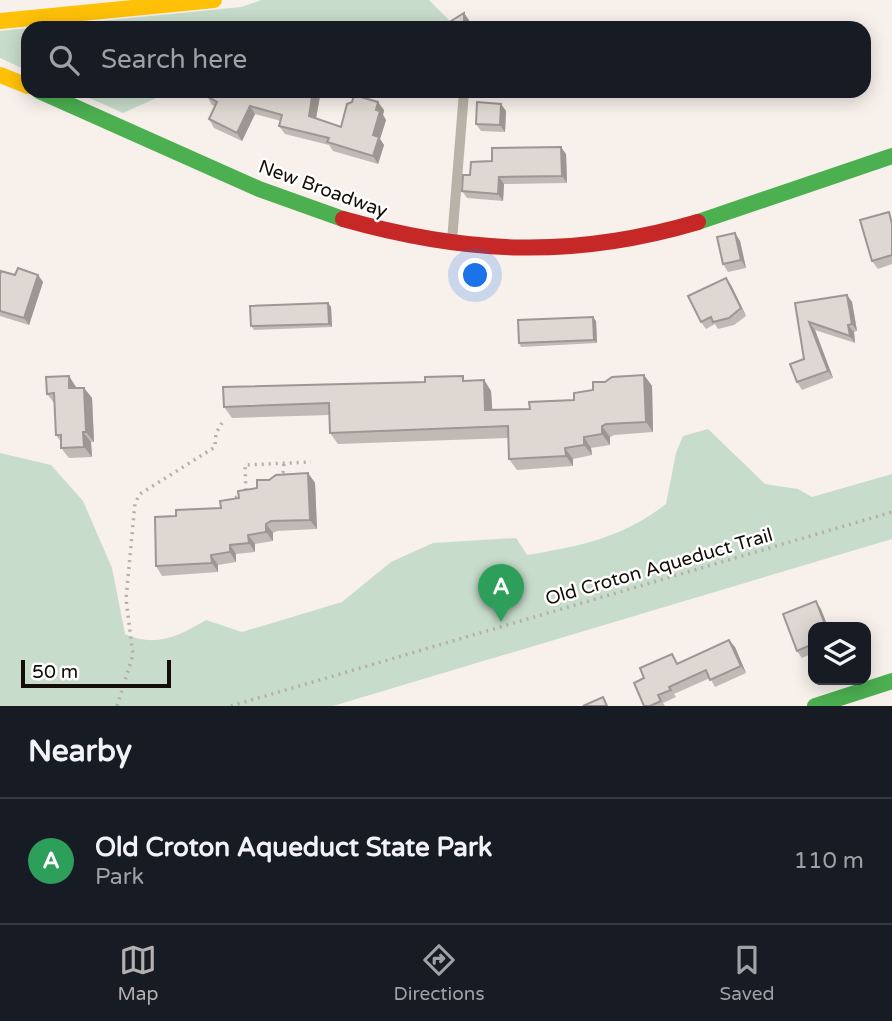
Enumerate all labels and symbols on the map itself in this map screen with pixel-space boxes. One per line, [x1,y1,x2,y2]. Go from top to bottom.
street label: New Broadway [256,155,390,223]
your location [458,258,492,292]
street label: Old Croton Aqueduct Trail [543,524,775,610]
pin: A [478,564,524,622]
scale bar [21,657,172,689]

